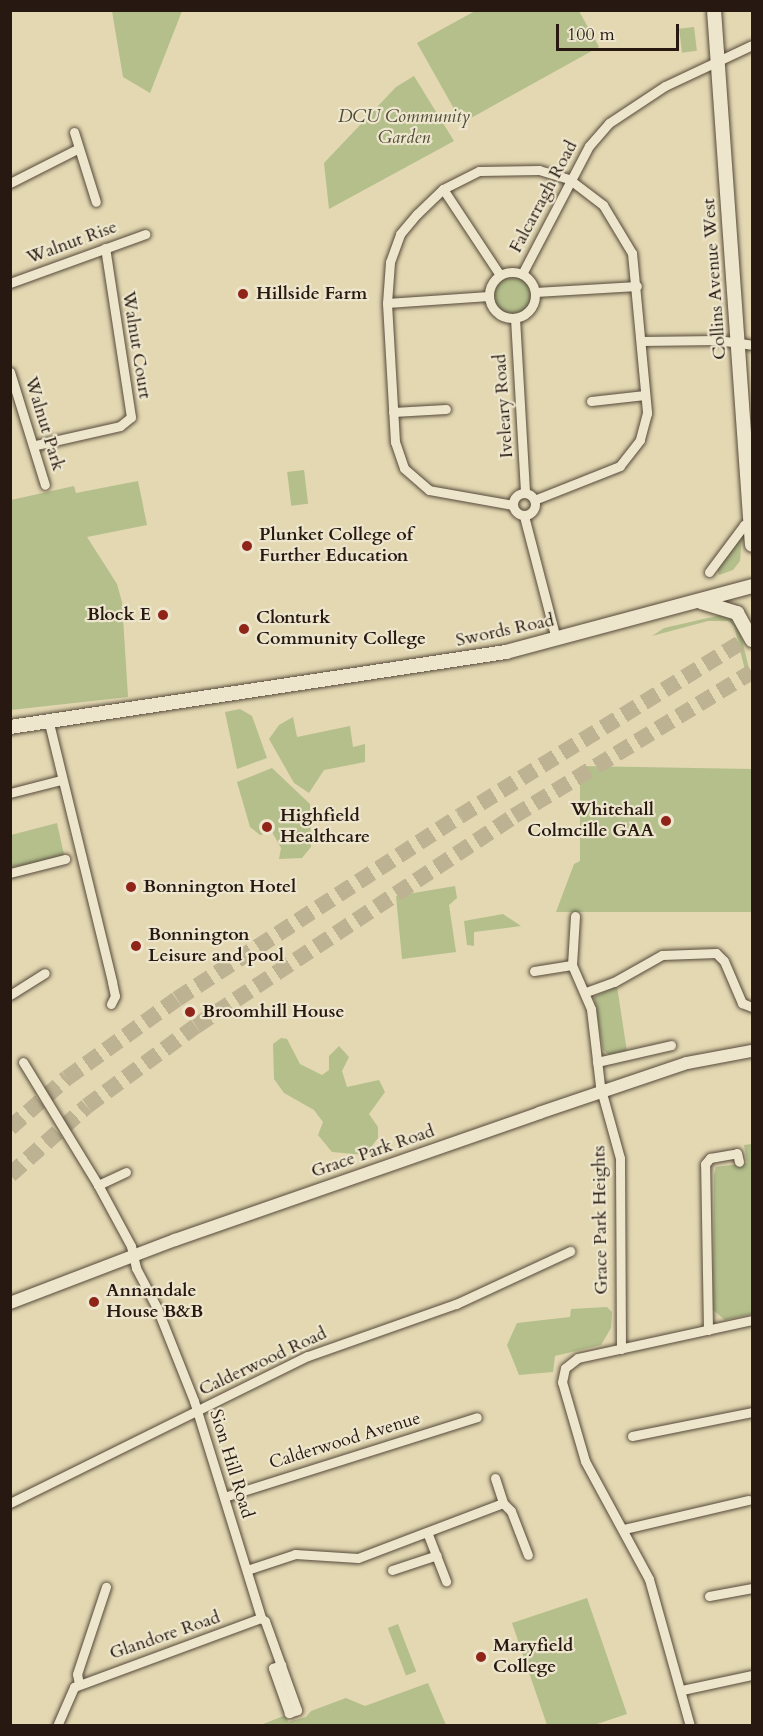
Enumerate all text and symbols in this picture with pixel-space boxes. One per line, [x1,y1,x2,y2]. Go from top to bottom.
scale bar [559,12,682,50]
text: 100 m [567,22,615,47]
park label: DCU Community Garden [338,107,470,150]
street label: Falcarragh Road [505,137,583,257]
street label: Collins Avenue West [699,198,731,360]
street label: Walnut Rise [24,217,120,269]
place label: Hillside Farm [256,283,367,305]
marker: Hillside Farm [234,285,252,303]
street label: Walnut Court [117,290,155,400]
street label: Iveleary Road [490,353,518,459]
street label: Walnut Park [19,374,69,474]
place label: Plunket College of Further Education [259,525,413,568]
marker: Plunket College of Further Education [240,539,254,553]
place label: Block E [87,604,151,626]
marker: Block E [156,608,170,622]
place label: Clonturk Community College [256,608,426,650]
street label: Swords Road [454,610,556,652]
marker: Clonturk Community College [237,622,251,636]
place label: Whitehall Colmcille GAA [527,800,654,842]
place label: Highfield Healthcare [280,806,370,848]
marker: Whitehall Colmcille GAA [659,814,673,828]
marker: Highfield Healthcare [258,818,276,836]
place label: Bonnington Hotel [143,876,296,898]
marker: Bonnington Hotel [124,880,138,894]
place label: Bonnington Leisure and pool [148,925,284,968]
marker: Bonnington Leisure and pool [129,939,143,953]
place label: Broomhill House [202,1001,344,1023]
marker: Broomhill House [183,1005,197,1019]
street label: Grace Park Road [309,1121,437,1183]
street label: Grace Park Heights [589,1145,613,1295]
place label: Annandale House B&B [106,1281,203,1324]
marker: Annandale House B&B [87,1295,101,1309]
street label: Calderwood Road [196,1323,330,1401]
street label: Sion Hill Road [204,1407,258,1521]
street label: Calderwood Avenue [267,1408,423,1474]
street label: Glandore Road [107,1607,223,1665]
place label: Maryfield College [493,1636,573,1678]
marker: Maryfield College [474,1650,488,1664]

